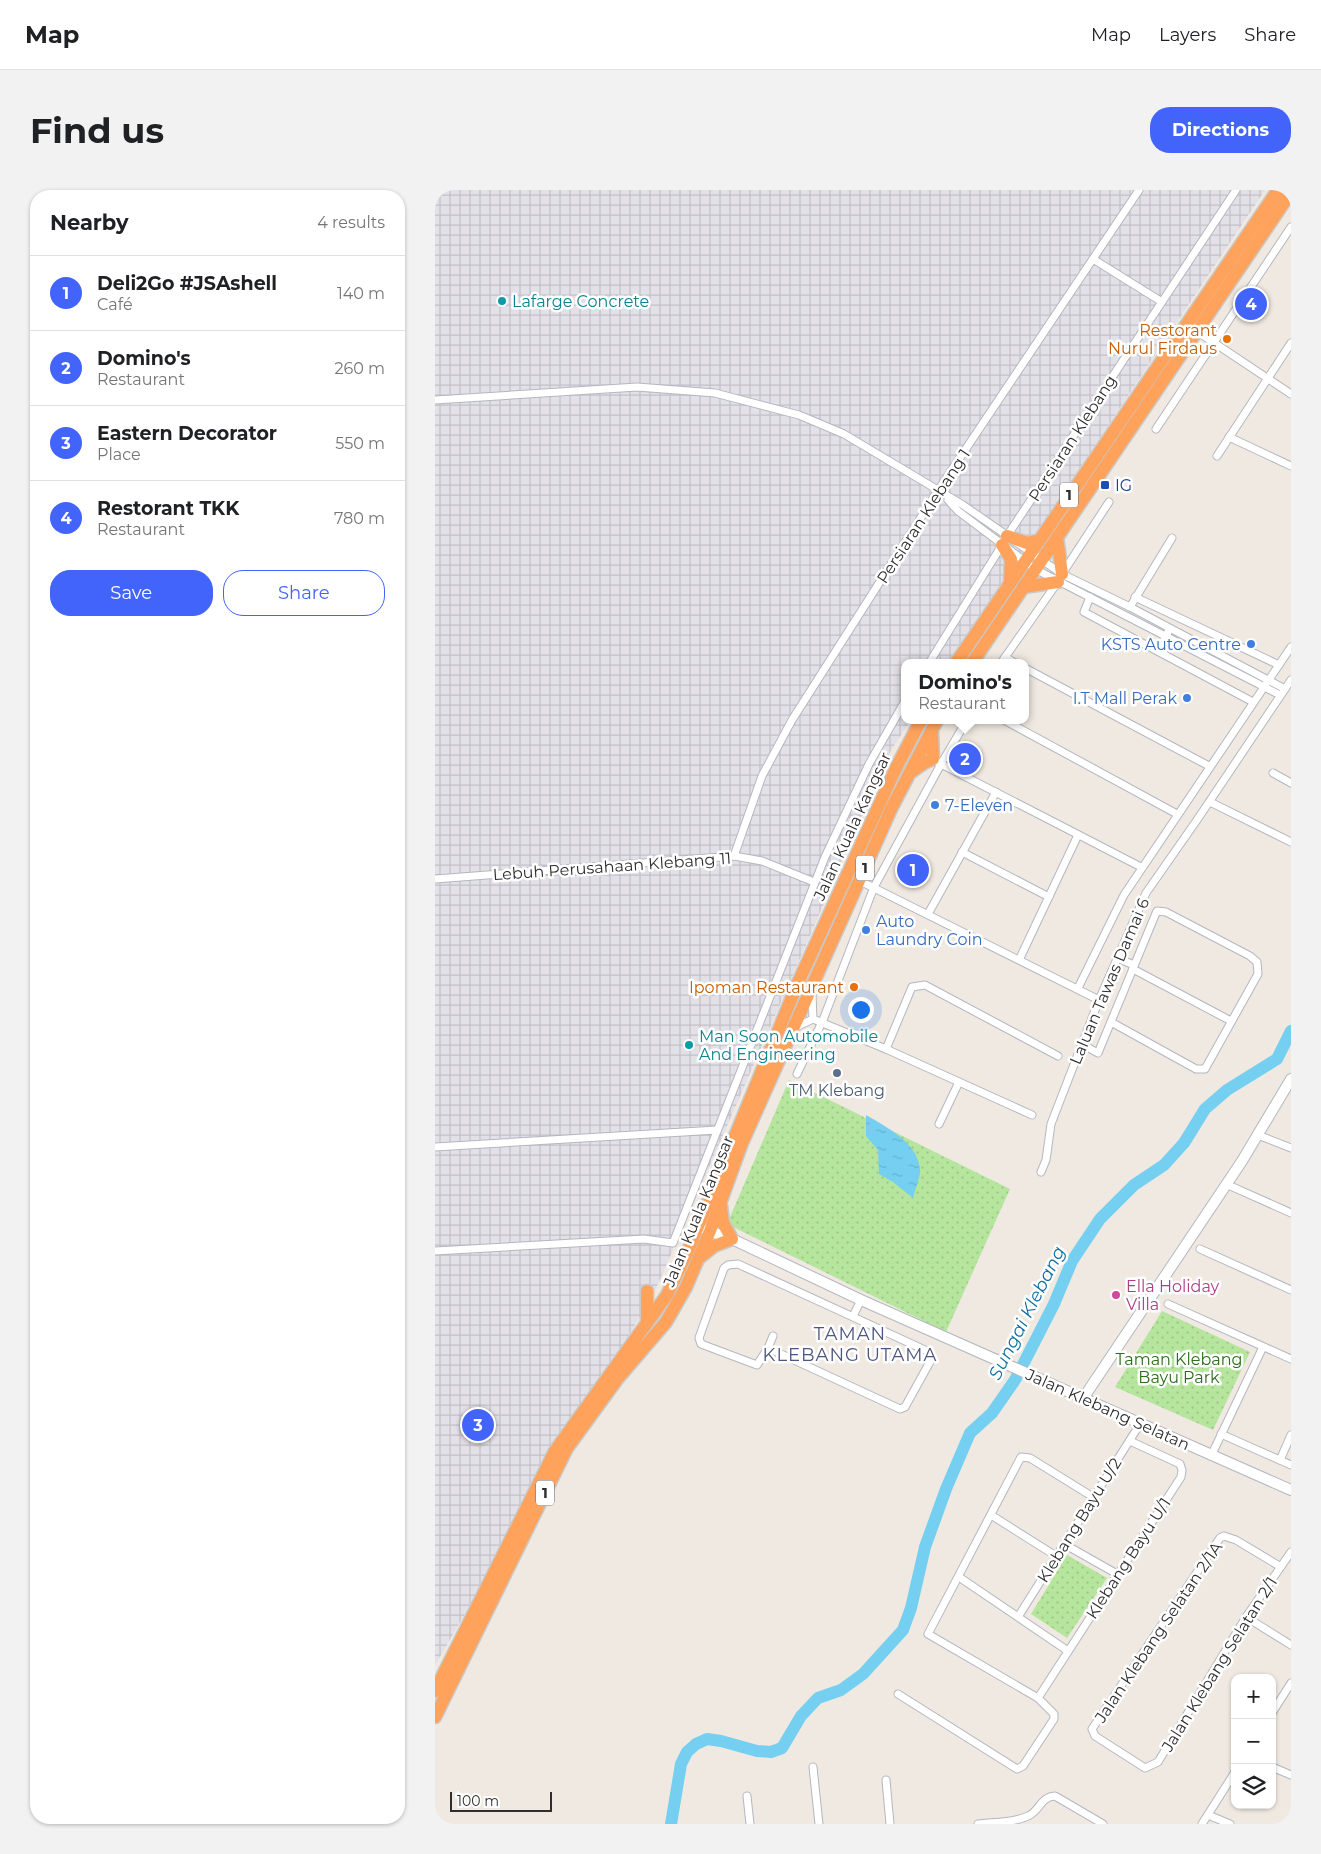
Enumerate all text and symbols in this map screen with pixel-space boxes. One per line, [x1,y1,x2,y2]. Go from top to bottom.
text: Map [25,20,79,49]
text: Map [1091,24,1131,46]
text: Layers [1159,24,1216,46]
text: Share [1244,24,1296,46]
button: Directions [1150,107,1291,153]
text: Find us [30,109,164,152]
text: Nearby [50,210,129,235]
text: 4 results [317,213,385,232]
text: Deli2Go #JSAshell [97,272,277,295]
text: 1 [63,284,69,303]
text: 140 m [337,284,385,303]
pin: 4 [1235,285,1267,323]
place label: Lafarge Concrete [512,292,649,311]
text: Café [97,295,133,314]
marker: Lafarge Concrete [496,295,508,307]
place label: Restorant Nurul Firdaus [1108,321,1217,358]
marker: Restorant Nurul Firdaus [1221,333,1233,345]
text: Domino's [97,347,191,370]
text: 2 [61,359,71,378]
text: 260 m [334,359,385,378]
text: Restaurant [97,370,185,389]
street label: Persiaran Klebang [1025,372,1120,505]
text: Eastern Decorator [97,422,277,445]
text: 3 [61,434,71,453]
text: 550 m [335,434,385,453]
text: Place [97,445,141,464]
street label: Persiaran Klebang 1 [873,446,974,587]
place label: IG [1115,476,1132,495]
marker: IG [1099,479,1111,491]
road number: 1 [1060,482,1078,508]
text: Restorant TKK [97,497,239,520]
text: 4 [60,509,72,528]
text: 780 m [334,509,385,528]
text: Restaurant [97,520,185,539]
button: Save [50,570,213,616]
button: Share [223,570,385,616]
place label: KSTS Auto Centre [1101,635,1241,654]
marker: KSTS Auto Centre [1245,638,1257,650]
popup [901,659,1029,724]
text: Domino's [918,671,1012,694]
place label: I.T Mall Perak [1073,689,1177,708]
marker: I.T Mall Perak [1181,692,1193,704]
text: Restaurant [918,694,1006,713]
pin: 2 [949,740,981,778]
street label: Jalan Kuala Kangsar [809,749,895,904]
place label: 7-Eleven [945,796,1013,815]
marker: 7-Eleven [929,799,941,811]
street label: Lebuh Perusahaan Klebang 11 [492,849,732,884]
pin: 1 [897,851,929,889]
road number: 1 [856,856,874,880]
street label: Laluan Tawas Damai 6 [1066,895,1153,1067]
place label: Auto Laundry Coin [876,912,983,949]
marker: Auto Laundry Coin [860,924,872,936]
place label: Ipoman Restaurant [689,978,845,997]
marker: Ipoman Restaurant [848,981,860,993]
your location [848,997,874,1023]
place label: Man Soon Automobile And Engineering [699,1027,878,1064]
marker: Man Soon Automobile And Engineering [683,1039,695,1051]
marker: TM Klebang [831,1067,843,1079]
place label: TM Klebang [789,1081,885,1100]
street label: Jalan Kuala Kangsar [659,1133,738,1291]
water label: Sungai Klebang [984,1243,1070,1383]
place label: Ella Holiday Villa [1126,1277,1220,1314]
marker: Ella Holiday Villa [1110,1289,1122,1301]
district label: TAMAN KLEBANG UTAMA [763,1323,937,1366]
park label: Taman Klebang Bayu Park [1116,1350,1242,1387]
street label: Jalan Klebang Selatan [1022,1364,1193,1454]
pin: 3 [462,1406,494,1444]
street label: Klebang Bayu U/2 [1033,1454,1125,1586]
road number: 1 [536,1480,554,1506]
street label: Klebang Bayu U/1 [1082,1494,1175,1622]
street label: Jalan Klebang Selatan 2/1A [1090,1538,1226,1726]
street label: Jalan Klebang Selatan 2/1 [1157,1573,1281,1755]
map controls [1231,1674,1276,1809]
button: + [1231,1674,1276,1719]
button: − [1231,1719,1276,1764]
button: layers [1231,1764,1276,1809]
scale bar [450,1789,553,1812]
text: 100 m [457,1792,499,1810]

